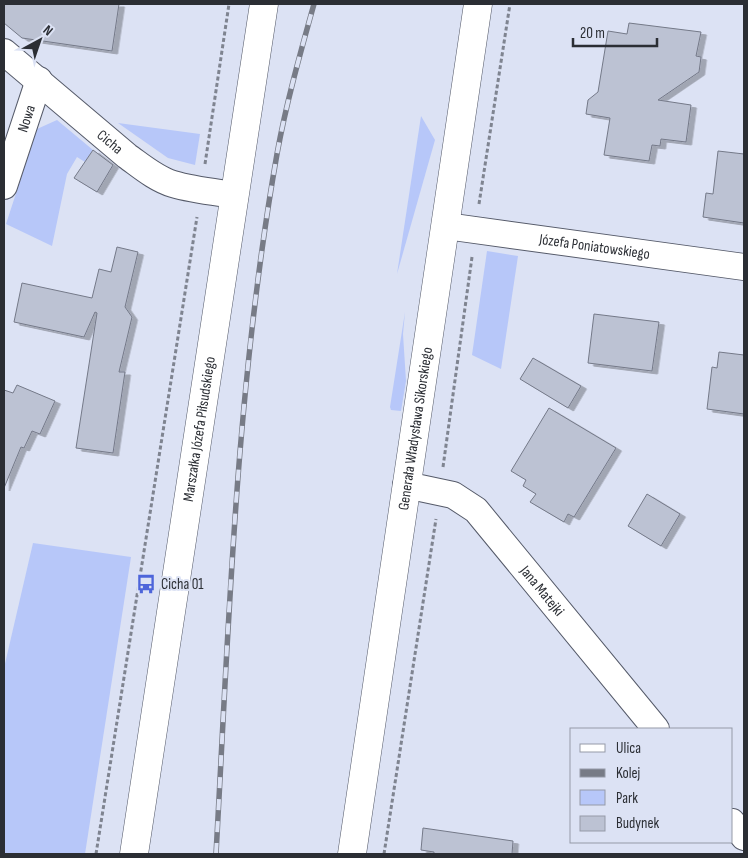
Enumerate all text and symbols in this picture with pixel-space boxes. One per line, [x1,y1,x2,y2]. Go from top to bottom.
north arrow [15,15,65,65]
scale bar [573,15,657,47]
text: N [40,22,56,39]
text: 20 m [580,24,605,43]
street label: Nowa [13,102,40,135]
street label: Cicha [93,125,127,158]
street label: Józefa Poniatowskiego [537,229,651,263]
street label: Generała Władysława Sikorskiego [394,346,437,512]
street label: Marszałka Józefa Piłsudskiego [179,355,219,503]
street label: Jana Matejki [515,561,569,620]
bus stop icon: Cicha 01 [135,573,157,595]
place label: Cicha 01 [161,575,204,594]
legend [570,728,733,843]
text: Ulica [616,739,641,758]
text: Kolej [616,764,641,783]
text: Park [616,789,638,808]
text: Budynek [616,814,659,833]

